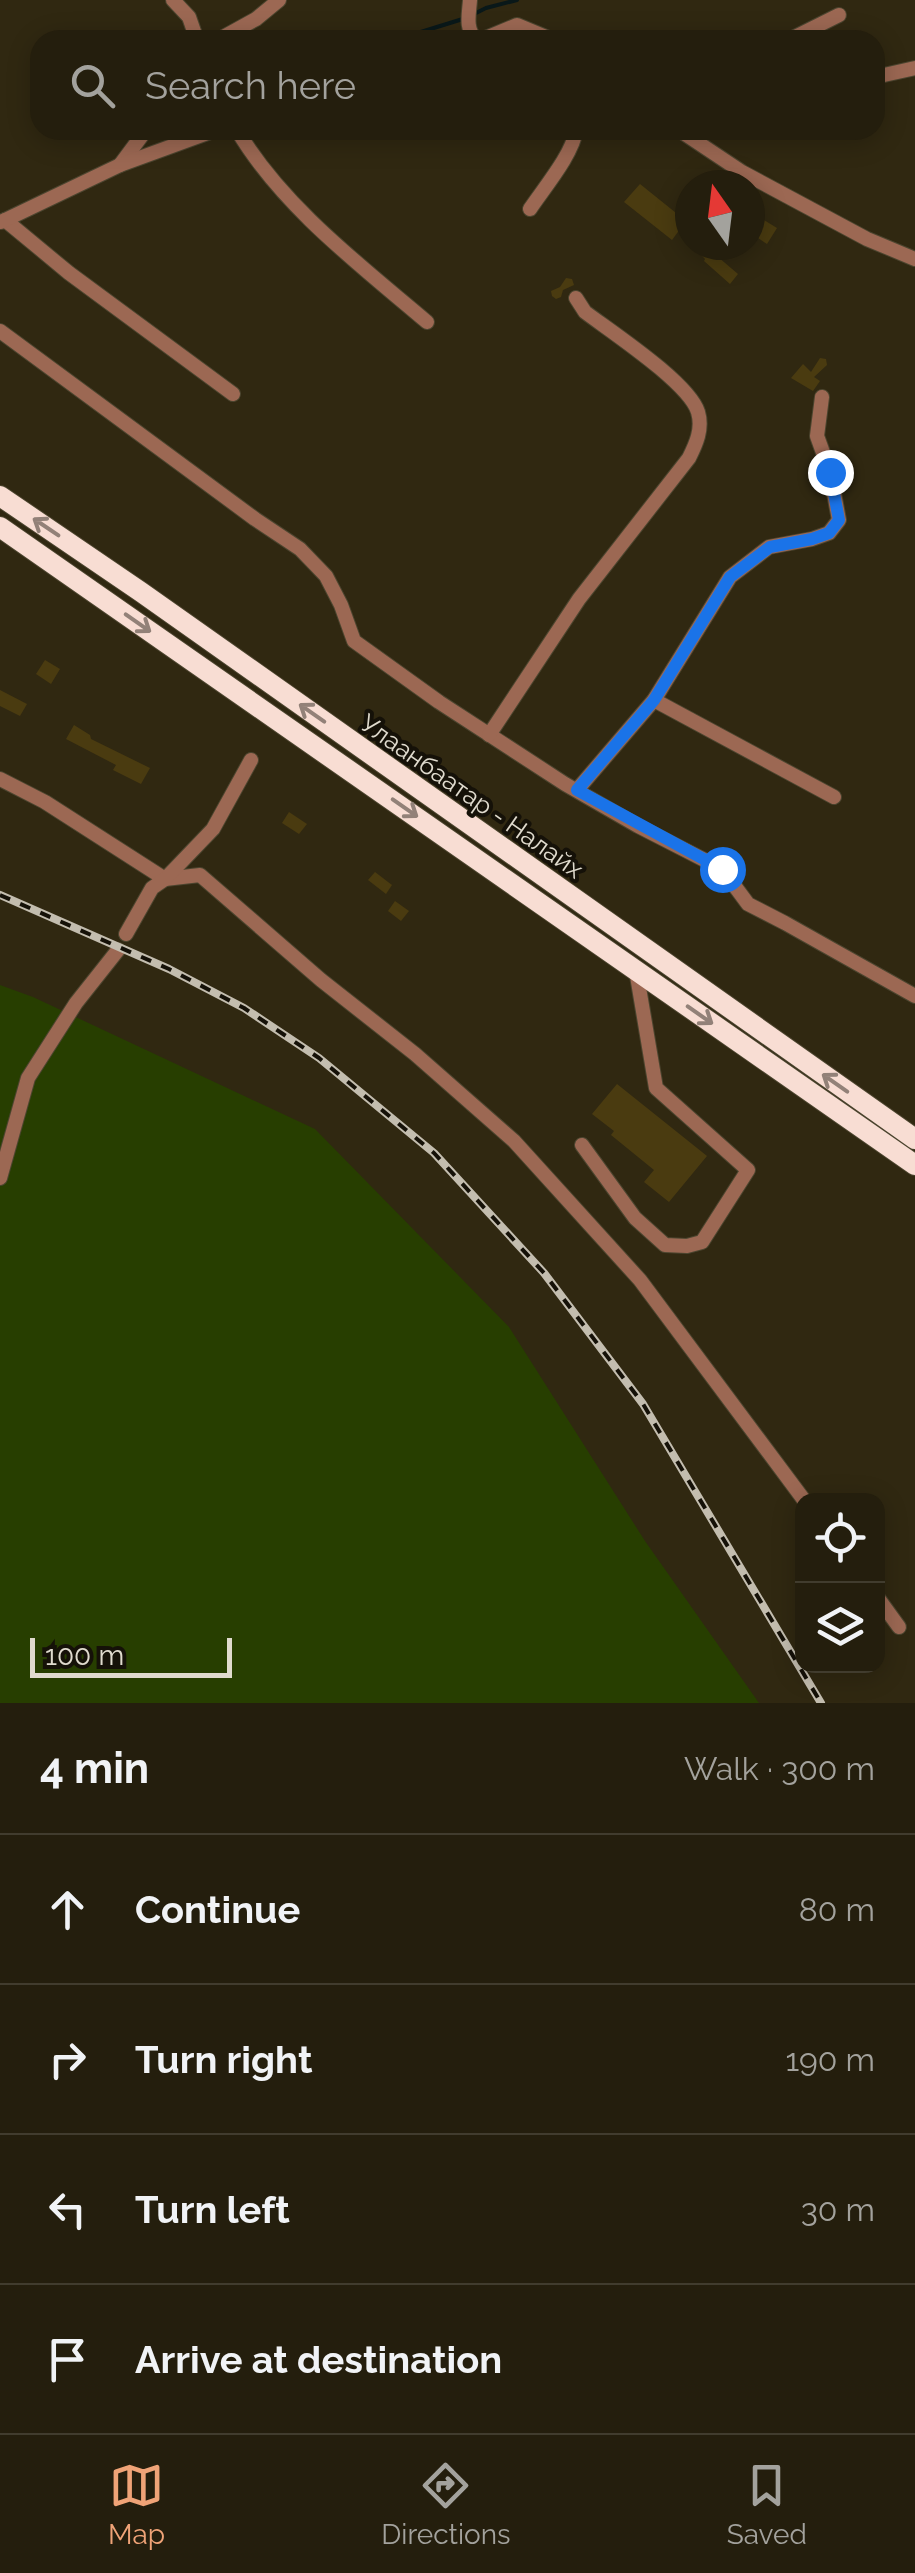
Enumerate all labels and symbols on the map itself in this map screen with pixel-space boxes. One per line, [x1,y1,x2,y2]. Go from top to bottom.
north arrow [675,170,765,260]
route end [808,450,854,496]
one-way arrow [33,517,61,538]
one-way arrow [123,612,151,633]
one-way arrow [299,703,327,724]
street label: Улаанбаатар - Налайх [355,708,590,885]
one-way arrow [390,797,418,818]
route start [700,847,746,893]
one-way arrow [685,1004,713,1025]
one-way arrow [822,1073,849,1094]
scale bar [30,1633,232,1678]

